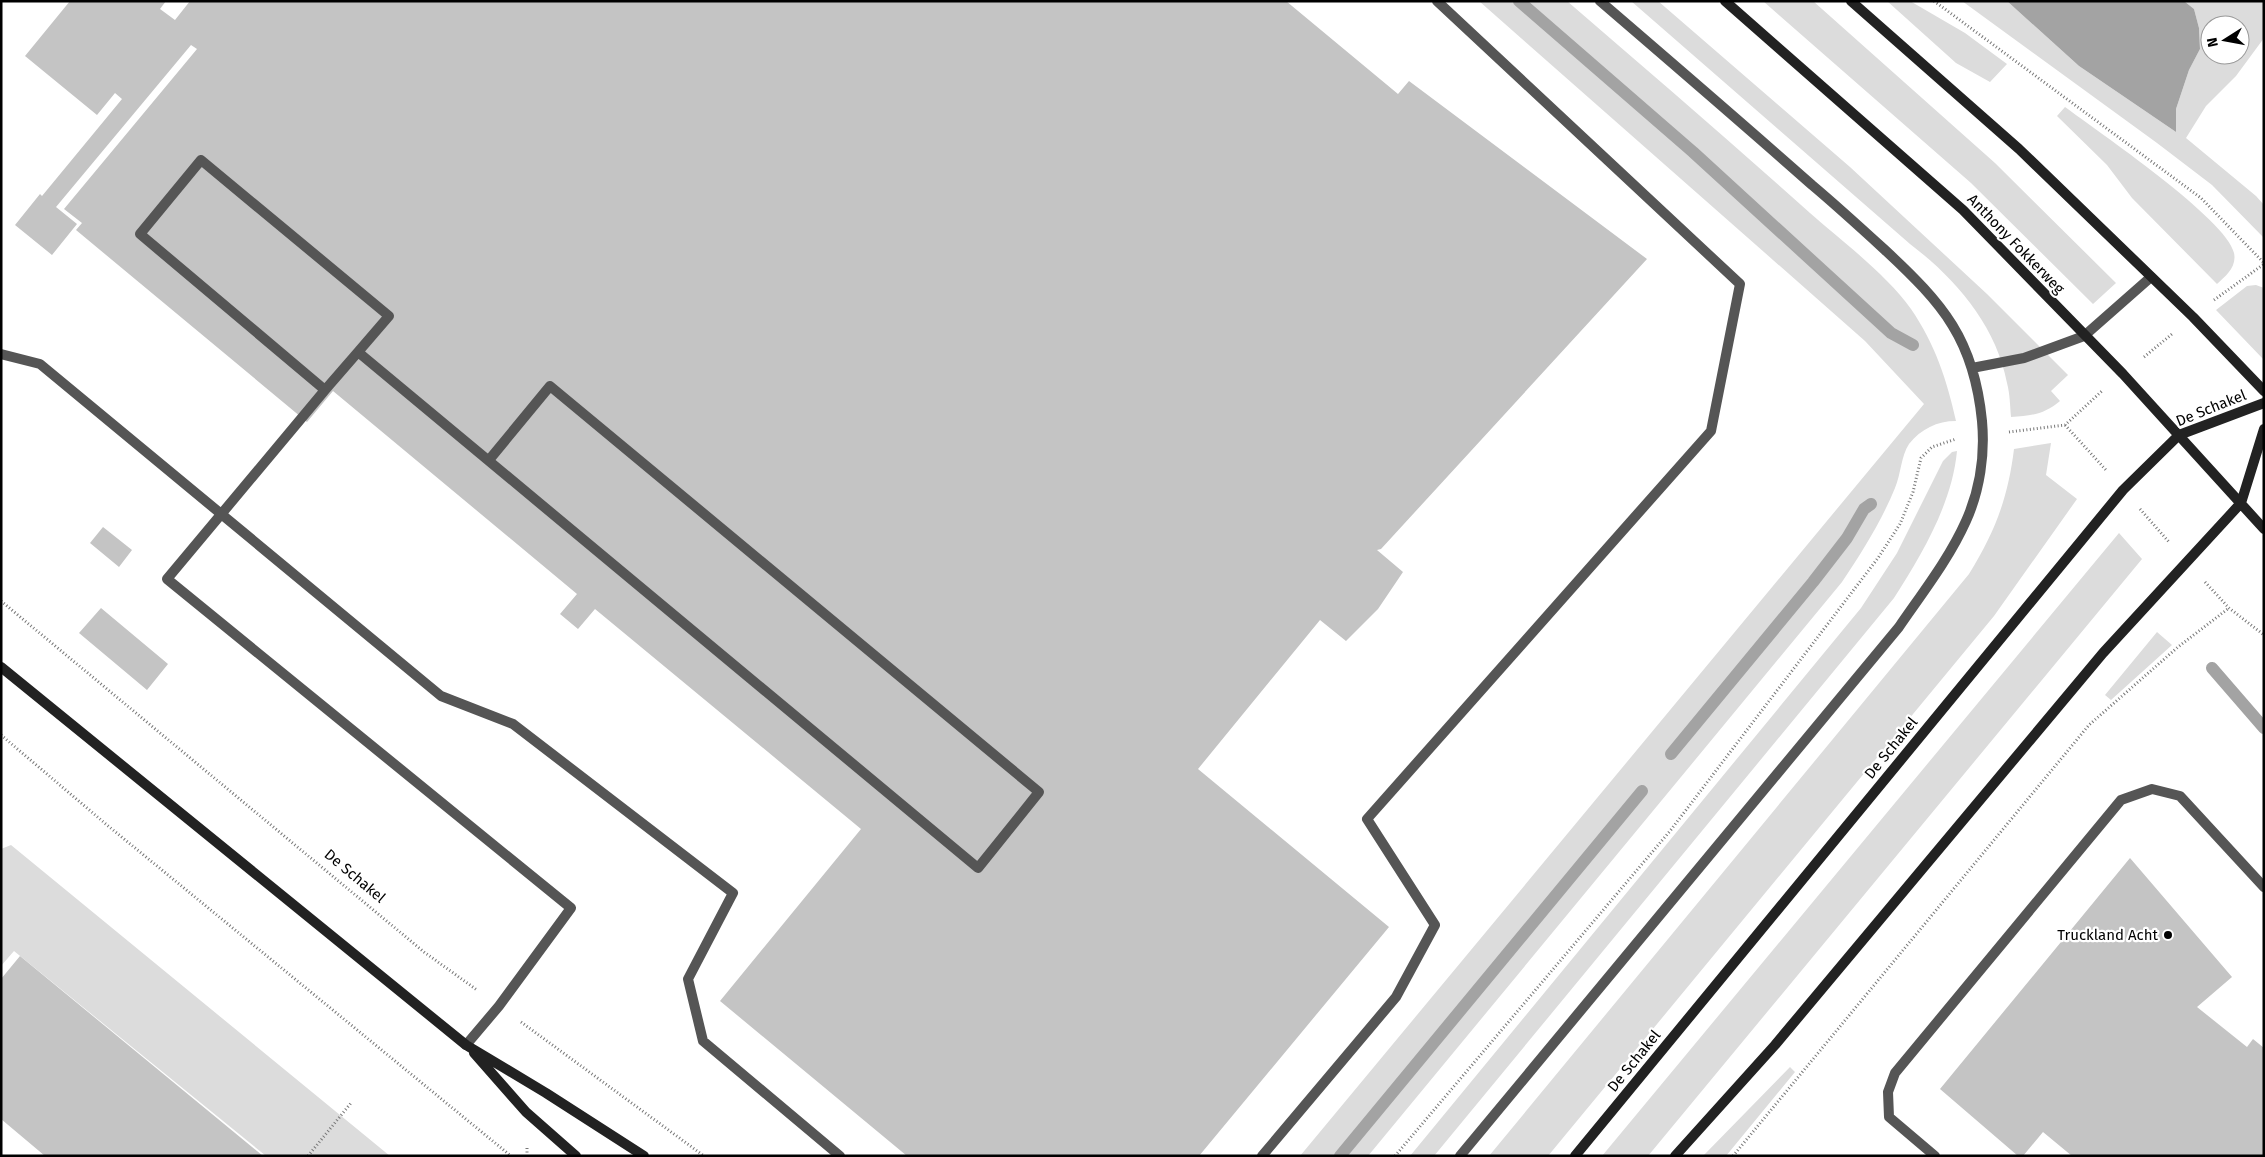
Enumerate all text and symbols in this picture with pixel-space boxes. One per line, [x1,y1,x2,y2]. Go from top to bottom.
north arrow [2200,15,2250,65]
text: N [2203,36,2222,49]
street label: Anthony Fokkerweg [1964,190,2068,298]
street label: De Schakel [2173,386,2249,430]
street label: De Schakel [1861,713,1922,783]
street label: De Schakel [321,845,390,907]
place label: Truckland Acht [2057,926,2159,944]
marker: Truckland Acht [2162,929,2174,941]
street label: De Schakel [1604,1026,1665,1096]

